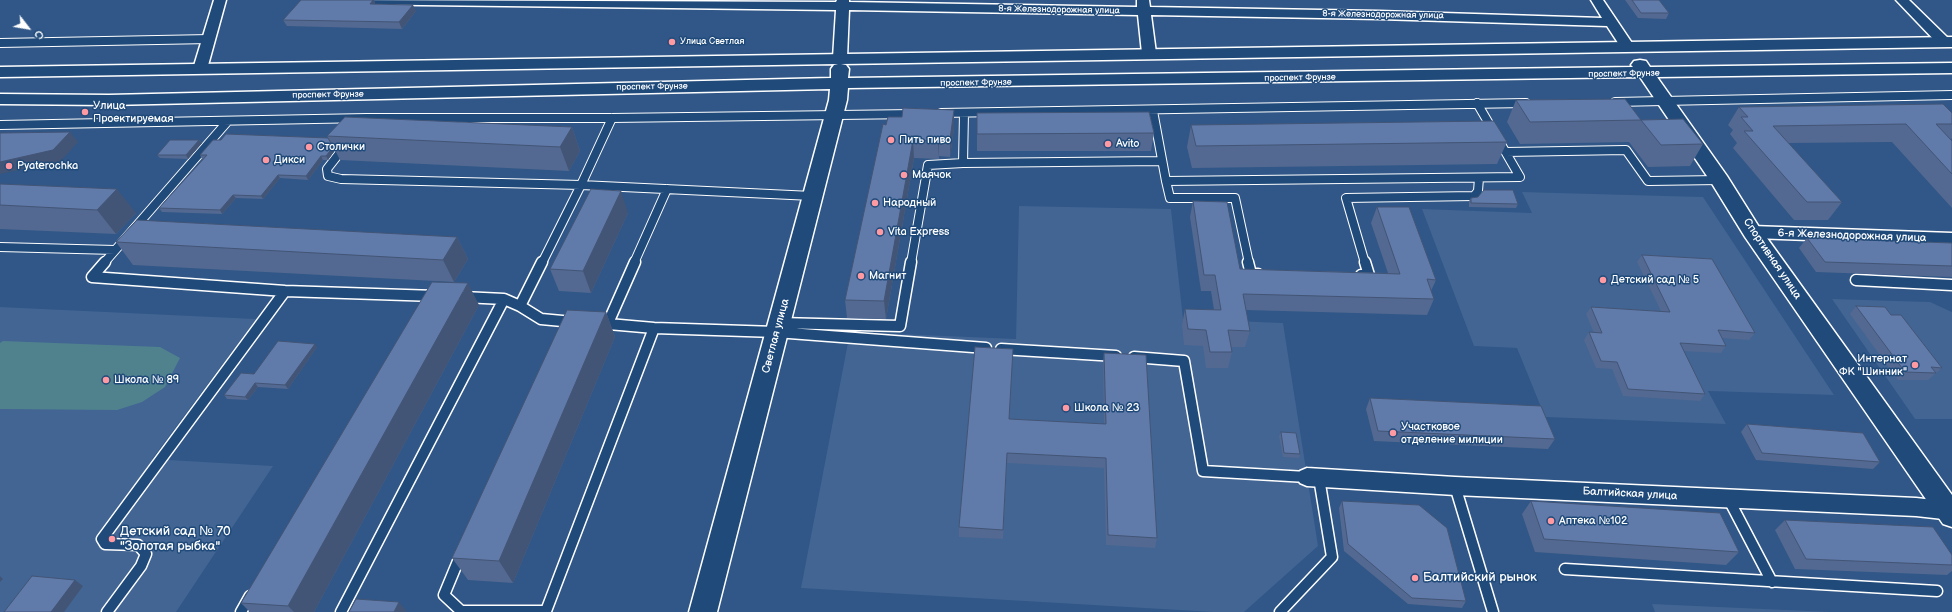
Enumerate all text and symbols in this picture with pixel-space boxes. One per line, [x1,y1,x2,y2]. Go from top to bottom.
street label: 8-я Железнодорожная улица [998,4,1120,16]
north arrow [8,8,48,48]
street label: 8-я Железнодорожная улица [1322,9,1444,21]
text: С [31,28,46,41]
marker: Улица Светлая [667,37,677,47]
place label: Улица Светлая [680,37,744,47]
street label: проспект Фрунзе [1588,68,1660,80]
street label: проспект Фрунзе [1264,72,1336,84]
street label: проспект Фрунзе [940,77,1012,89]
street label: проспект Фрунзе [616,81,688,93]
street label: проспект Фрунзе [292,89,364,101]
place label: Улица Проектируемая [93,99,174,125]
marker: Улица Проектируемая [80,107,90,117]
place label: Пить пиво [899,133,951,147]
marker: Пить пиво [886,135,896,145]
place label: Avito [1116,137,1140,151]
marker: Avito [1103,139,1113,149]
place label: Столички [317,140,365,154]
marker: Столички [304,142,314,152]
place label: Дикси [274,153,305,167]
marker: Дикси [261,155,271,165]
place label: Pyaterochka [17,159,78,173]
marker: Pyaterochka [4,161,14,171]
place label: Маячок [912,168,951,182]
marker: Маячок [899,170,909,180]
place label: Народный [883,196,936,210]
marker: Народный [870,198,880,208]
street label: Спортивная улица [1740,216,1804,302]
place label: Vita Express [888,225,950,239]
marker: Vita Express [875,227,885,237]
street label: 6-я Железнодорожная улица [1777,227,1927,245]
place label: Магнит [869,269,906,283]
marker: Магнит [856,271,866,281]
place label: Детский сад № 5 [1611,273,1699,287]
marker: Детский сад № 5 [1598,275,1608,285]
street label: Светлая улица [760,297,792,375]
place label: Интернат ФК "Шинник" [1839,352,1907,378]
marker: Интернат ФК "Шинник" [1910,360,1920,370]
place label: Школа № 89 [114,373,179,387]
marker: Школа № 89 [101,375,111,385]
place label: Школа № 23 [1074,401,1139,415]
marker: Школа № 23 [1061,403,1071,413]
place label: Участковое отделение милиции [1401,420,1503,446]
marker: Участковое отделение милиции [1388,428,1398,438]
street label: Балтийская улица [1582,485,1678,503]
place label: Аптека №102 [1559,514,1627,528]
marker: Аптека №102 [1546,516,1556,526]
place label: Детский сад № 70 "Золотая рыбка" [120,524,231,555]
marker: Детский сад № 70 "Золотая рыбка" [107,534,117,544]
place label: Балтийский рынок [1423,570,1537,586]
marker: Балтийский рынок [1410,573,1420,583]

